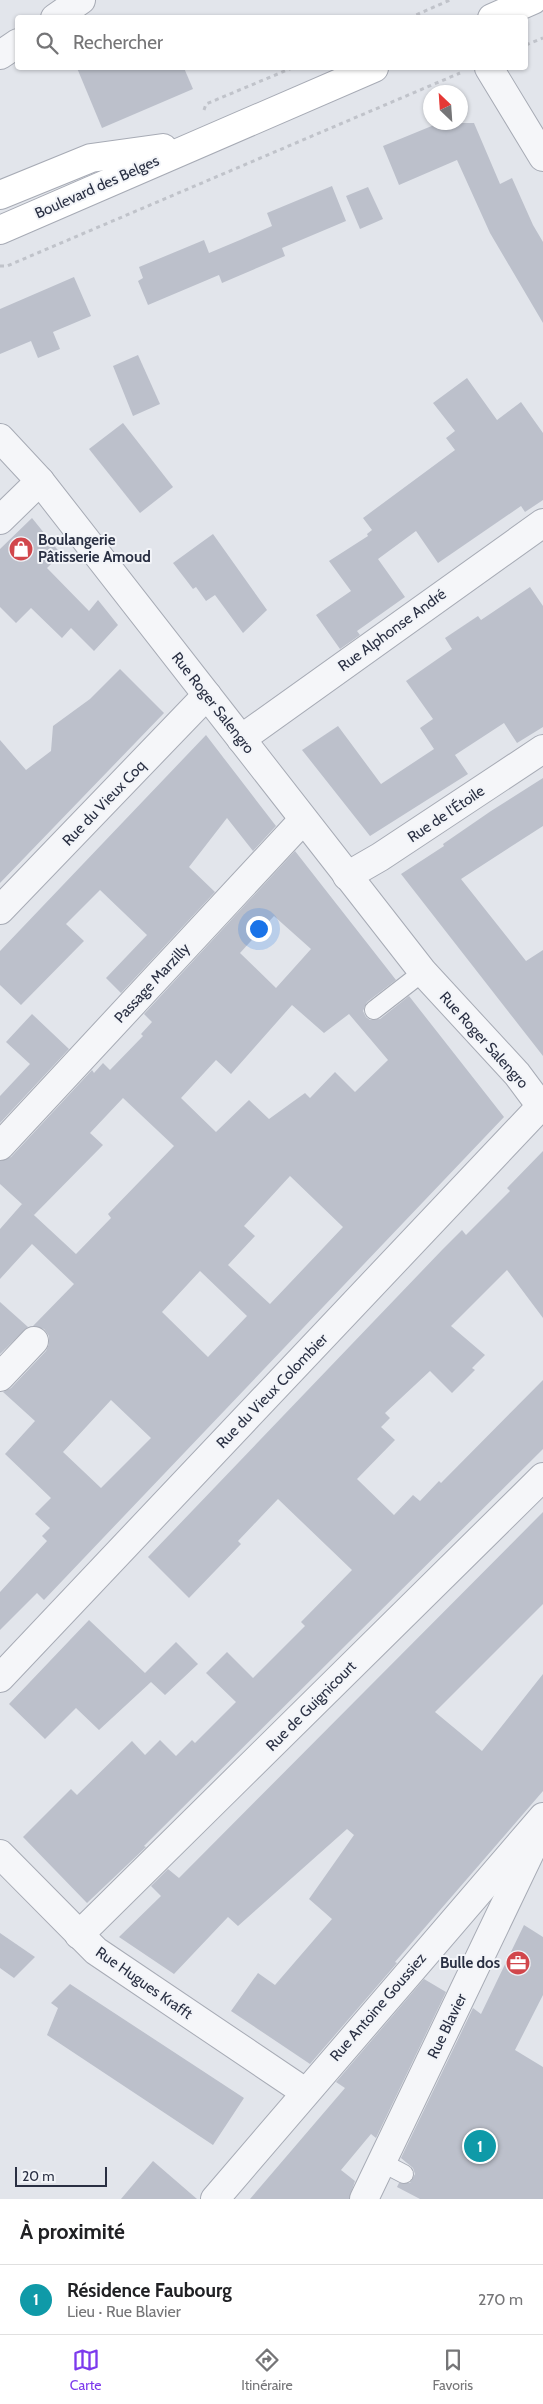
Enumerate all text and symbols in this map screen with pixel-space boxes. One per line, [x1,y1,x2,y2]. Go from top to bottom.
search box [15,15,528,70]
icon: search [33,29,61,57]
text: Rechercher [73,31,163,54]
north arrow [423,85,468,130]
street label: Boulevard des Belges [32,152,162,222]
place label: Boulangerie Pâtisserie Amoud [38,531,151,566]
shop icon: Boulangerie Pâtisserie Amoud [8,536,34,562]
street label: Rue Alphonse André [335,585,450,675]
street label: Rue Roger Salengro [168,649,258,757]
street label: Rue du Vieux Coq [59,756,149,850]
street label: Rue de l'Étoile [404,781,488,846]
your location [246,916,272,942]
street label: Passage Marzilly [110,939,194,1027]
street label: Rue Roger Salengro [436,988,532,1092]
street label: Rue du Vieux Colombier [213,1330,332,1452]
street label: Rue de Guignicourt [262,1657,360,1755]
street label: Rue Hugues Krafft [92,1943,196,2023]
street label: Rue Antoine Goussiez [326,1949,430,2065]
office icon: Bulle dos [505,1950,531,1976]
place label: Bulle dos [440,1954,500,1972]
street label: Rue Blavier [424,1990,471,2061]
pin: 1 [464,2127,496,2165]
scale bar [15,2164,108,2187]
text: 20 m [22,2167,55,2185]
text: À proximité [20,2219,125,2244]
text: Résidence Faubourg [67,2279,232,2302]
text: 1 [33,2290,39,2309]
text: 270 m [478,2290,523,2309]
text: Lieu · Rue Blavier [67,2302,181,2321]
tab: Carte [70,2346,101,2394]
tab: Itinéraire [241,2346,293,2394]
tab: Favoris [432,2346,473,2394]

